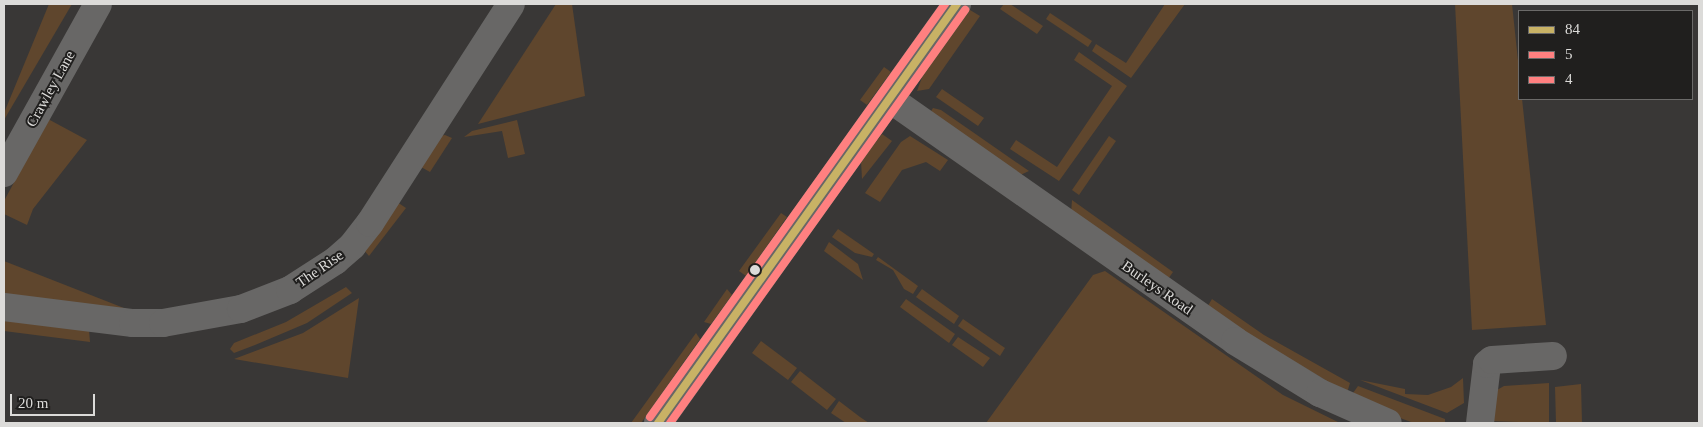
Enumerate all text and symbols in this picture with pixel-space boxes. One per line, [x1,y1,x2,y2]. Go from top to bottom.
legend [1518,10,1693,100]
text: 84 [1565,21,1580,37]
text: 5 [1565,46,1573,62]
street label: Crawley Lane [23,48,79,130]
text: 4 [1565,71,1573,87]
street label: The Rise [293,246,347,292]
street label: Burleys Road [1118,257,1196,319]
unlabelled marker [750,265,760,275]
scale bar [12,384,98,416]
text: 20 m [18,395,48,411]

